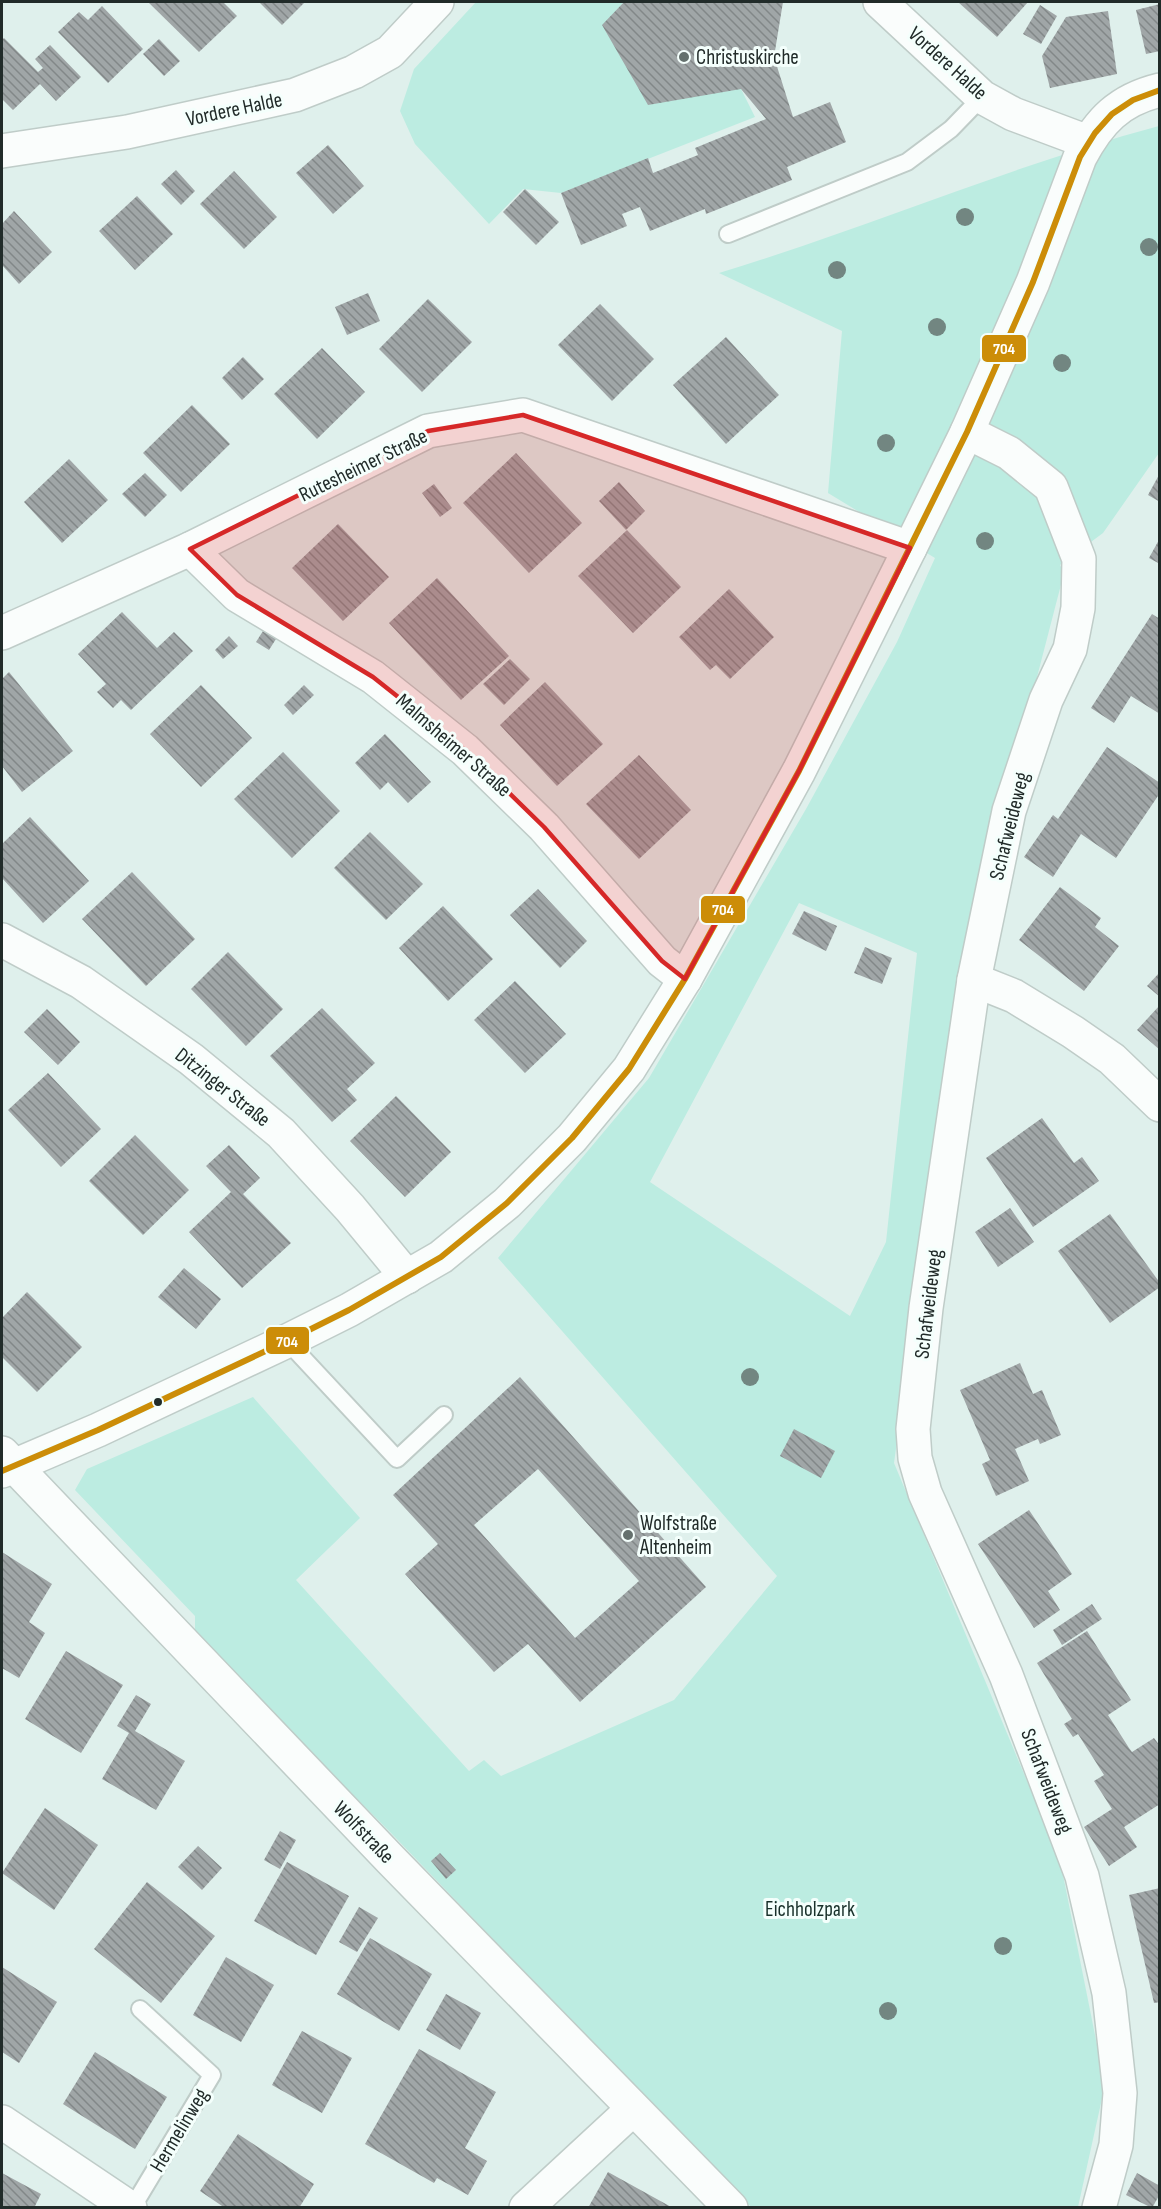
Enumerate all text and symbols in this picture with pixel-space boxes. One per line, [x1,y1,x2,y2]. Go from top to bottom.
street label: Vordere Halde [903,21,992,105]
place label: Christuskirche [696,45,799,70]
marker: Christuskirche [677,50,691,64]
street label: Vordere Halde [184,87,285,132]
line badge: 704 [981,334,1027,363]
text: 704 [993,340,1016,359]
street label: Rutesheimer Straße [295,424,432,507]
street label: Malmsheimer Straße [391,689,516,802]
street label: Schafweideweg [984,770,1035,883]
line badge: 704 [700,895,746,924]
text: 704 [712,901,735,920]
street label: Ditzinger Straße [170,1043,275,1132]
street label: Schafweideweg [909,1248,948,1360]
line badge: 704 [265,1326,310,1355]
text: 704 [276,1333,299,1352]
unlabelled marker [152,1396,164,1408]
place label: Wolfstraße Altenheim [639,1511,717,1560]
marker: Wolfstraße Altenheim [621,1528,635,1542]
street label: Schafweideweg [1015,1725,1078,1837]
street label: Wolfstraße [328,1796,399,1869]
park label: Eichholzpark [765,1897,855,1922]
street label: Hermelinweg [145,2084,214,2176]

